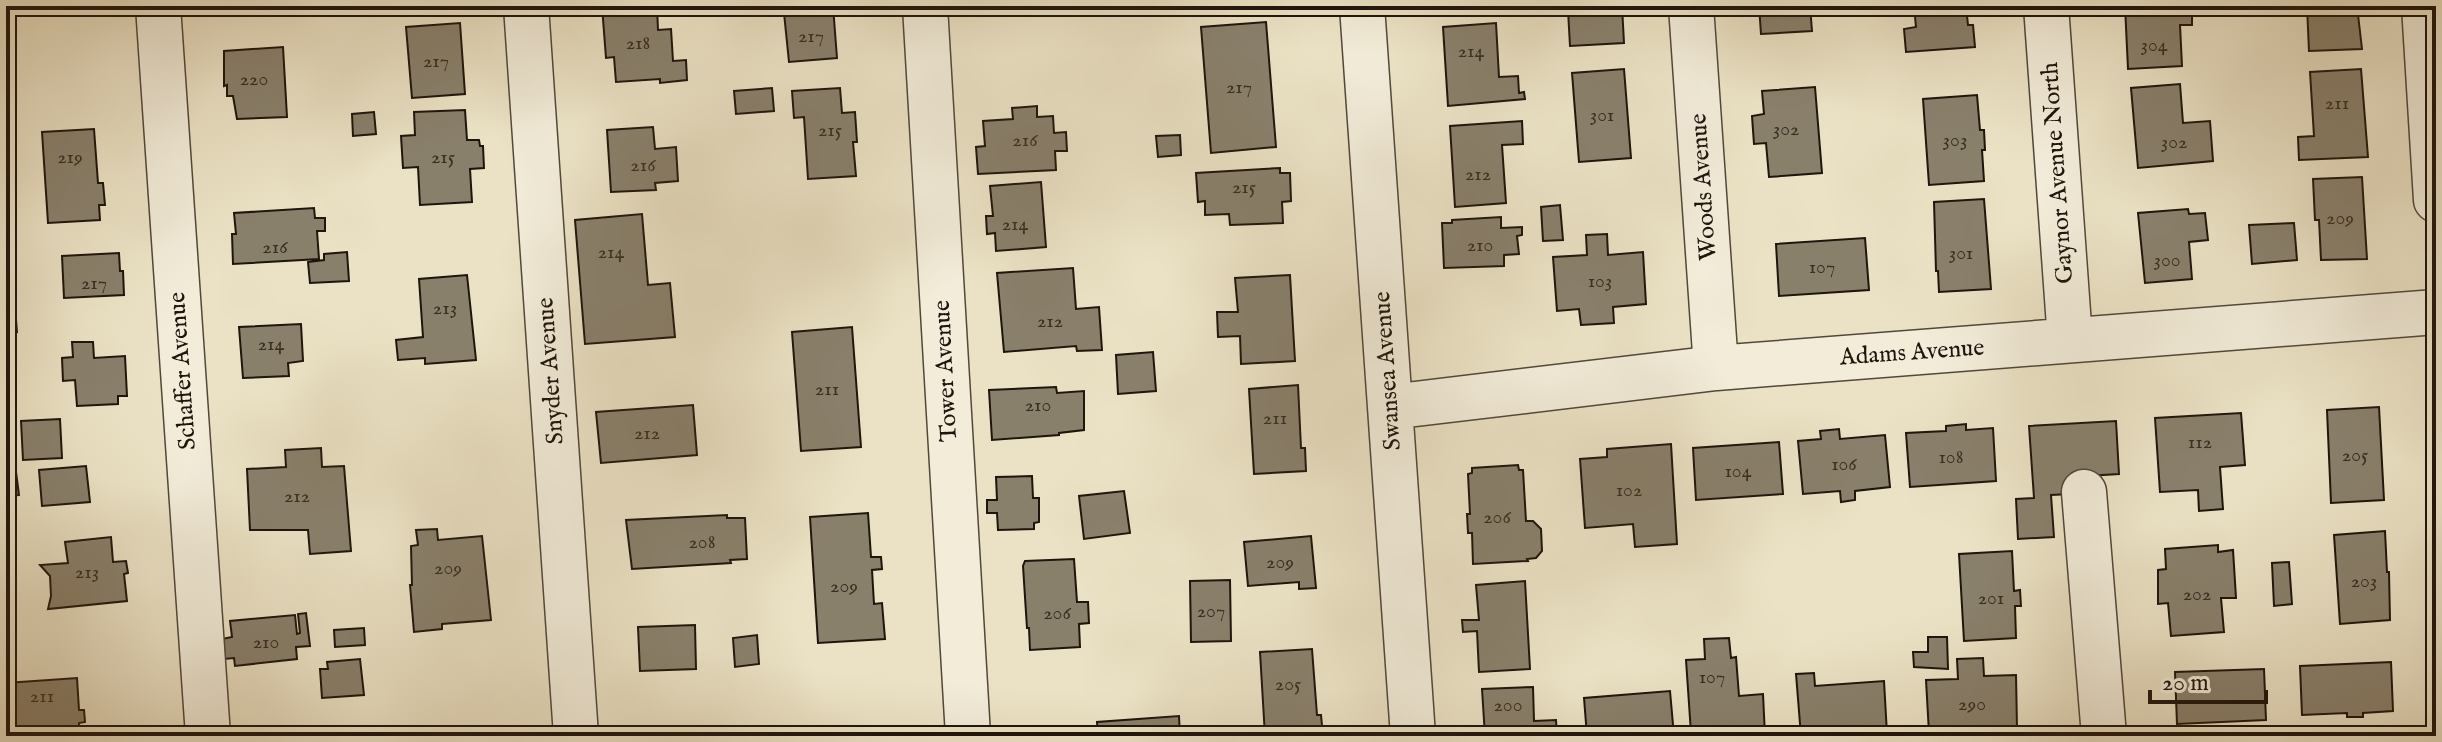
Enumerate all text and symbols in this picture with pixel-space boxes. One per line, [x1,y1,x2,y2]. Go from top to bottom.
house number: 217 [798,24,824,49]
house number: 218 [626,31,650,56]
house number: 304 [2140,33,2168,58]
house number: 214 [1458,39,1485,64]
house number: 217 [423,49,449,74]
street label: Gaynor Avenue North [2035,61,2081,285]
house number: 220 [240,67,268,92]
house number: 217 [1226,75,1252,100]
house number: 211 [2325,91,2349,116]
house number: 301 [1590,103,1614,128]
street label: Woods Avenue [1683,112,1725,262]
house number: 302 [1773,117,1799,142]
house number: 215 [818,118,842,143]
house number: 216 [1012,128,1038,153]
house number: 303 [1943,128,1967,153]
house number: 302 [2161,130,2187,155]
house number: 219 [57,145,83,170]
house number: 215 [431,145,455,170]
house number: 216 [630,153,656,178]
house number: 212 [1465,162,1491,187]
house number: 215 [1232,175,1256,200]
house number: 209 [2326,206,2354,231]
house number: 214 [1002,212,1029,237]
house number: 210 [1467,233,1493,258]
house number: 216 [262,235,288,260]
house number: 214 [598,240,625,265]
house number: 301 [1949,241,1973,266]
house number: 300 [2153,248,2181,273]
house number: 107 [1809,255,1835,280]
house number: 103 [1588,269,1612,294]
house number: 217 [81,271,107,296]
street label: Swansea Avenue [1367,290,1409,452]
street label: Schaffer Avenue [162,291,204,451]
house number: 213 [433,296,457,321]
street label: Snyder Avenue [530,296,572,446]
street label: Tower Avenue [927,299,965,443]
house number: 212 [1037,309,1063,334]
house number: 214 [258,332,285,357]
street label: Adams Avenue [1838,332,1985,374]
house number: 211 [815,377,839,402]
house number: 210 [1025,393,1051,418]
house number: 211 [1263,406,1287,431]
house number: 212 [634,421,660,446]
house number: 112 [2188,430,2212,455]
house number: 205 [2342,443,2368,468]
house number: 108 [1938,445,1964,470]
house number: 106 [1831,452,1857,477]
house number: 104 [1725,459,1752,484]
house number: 102 [1616,478,1642,503]
house number: 212 [284,484,310,509]
house number: 206 [1483,505,1511,530]
house number: 208 [688,530,716,555]
house number: 209 [1266,550,1294,575]
house number: 209 [434,556,462,581]
house number: 213 [75,560,99,585]
house number: 203 [2351,569,2377,594]
house number: 209 [830,574,858,599]
house number: 202 [2183,582,2211,607]
house number: 201 [1978,586,2004,611]
house number: 207 [1197,599,1225,624]
house number: 206 [1043,601,1071,626]
house number: 210 [253,630,279,655]
scale bar [2150,654,2266,704]
house number: 107 [1699,665,1725,690]
text: 20 m [2162,668,2209,699]
house number: 205 [1275,672,1301,697]
house number: 211 [30,684,54,709]
house number: 290 [1958,692,1986,717]
house number: 200 [1493,693,1523,718]

